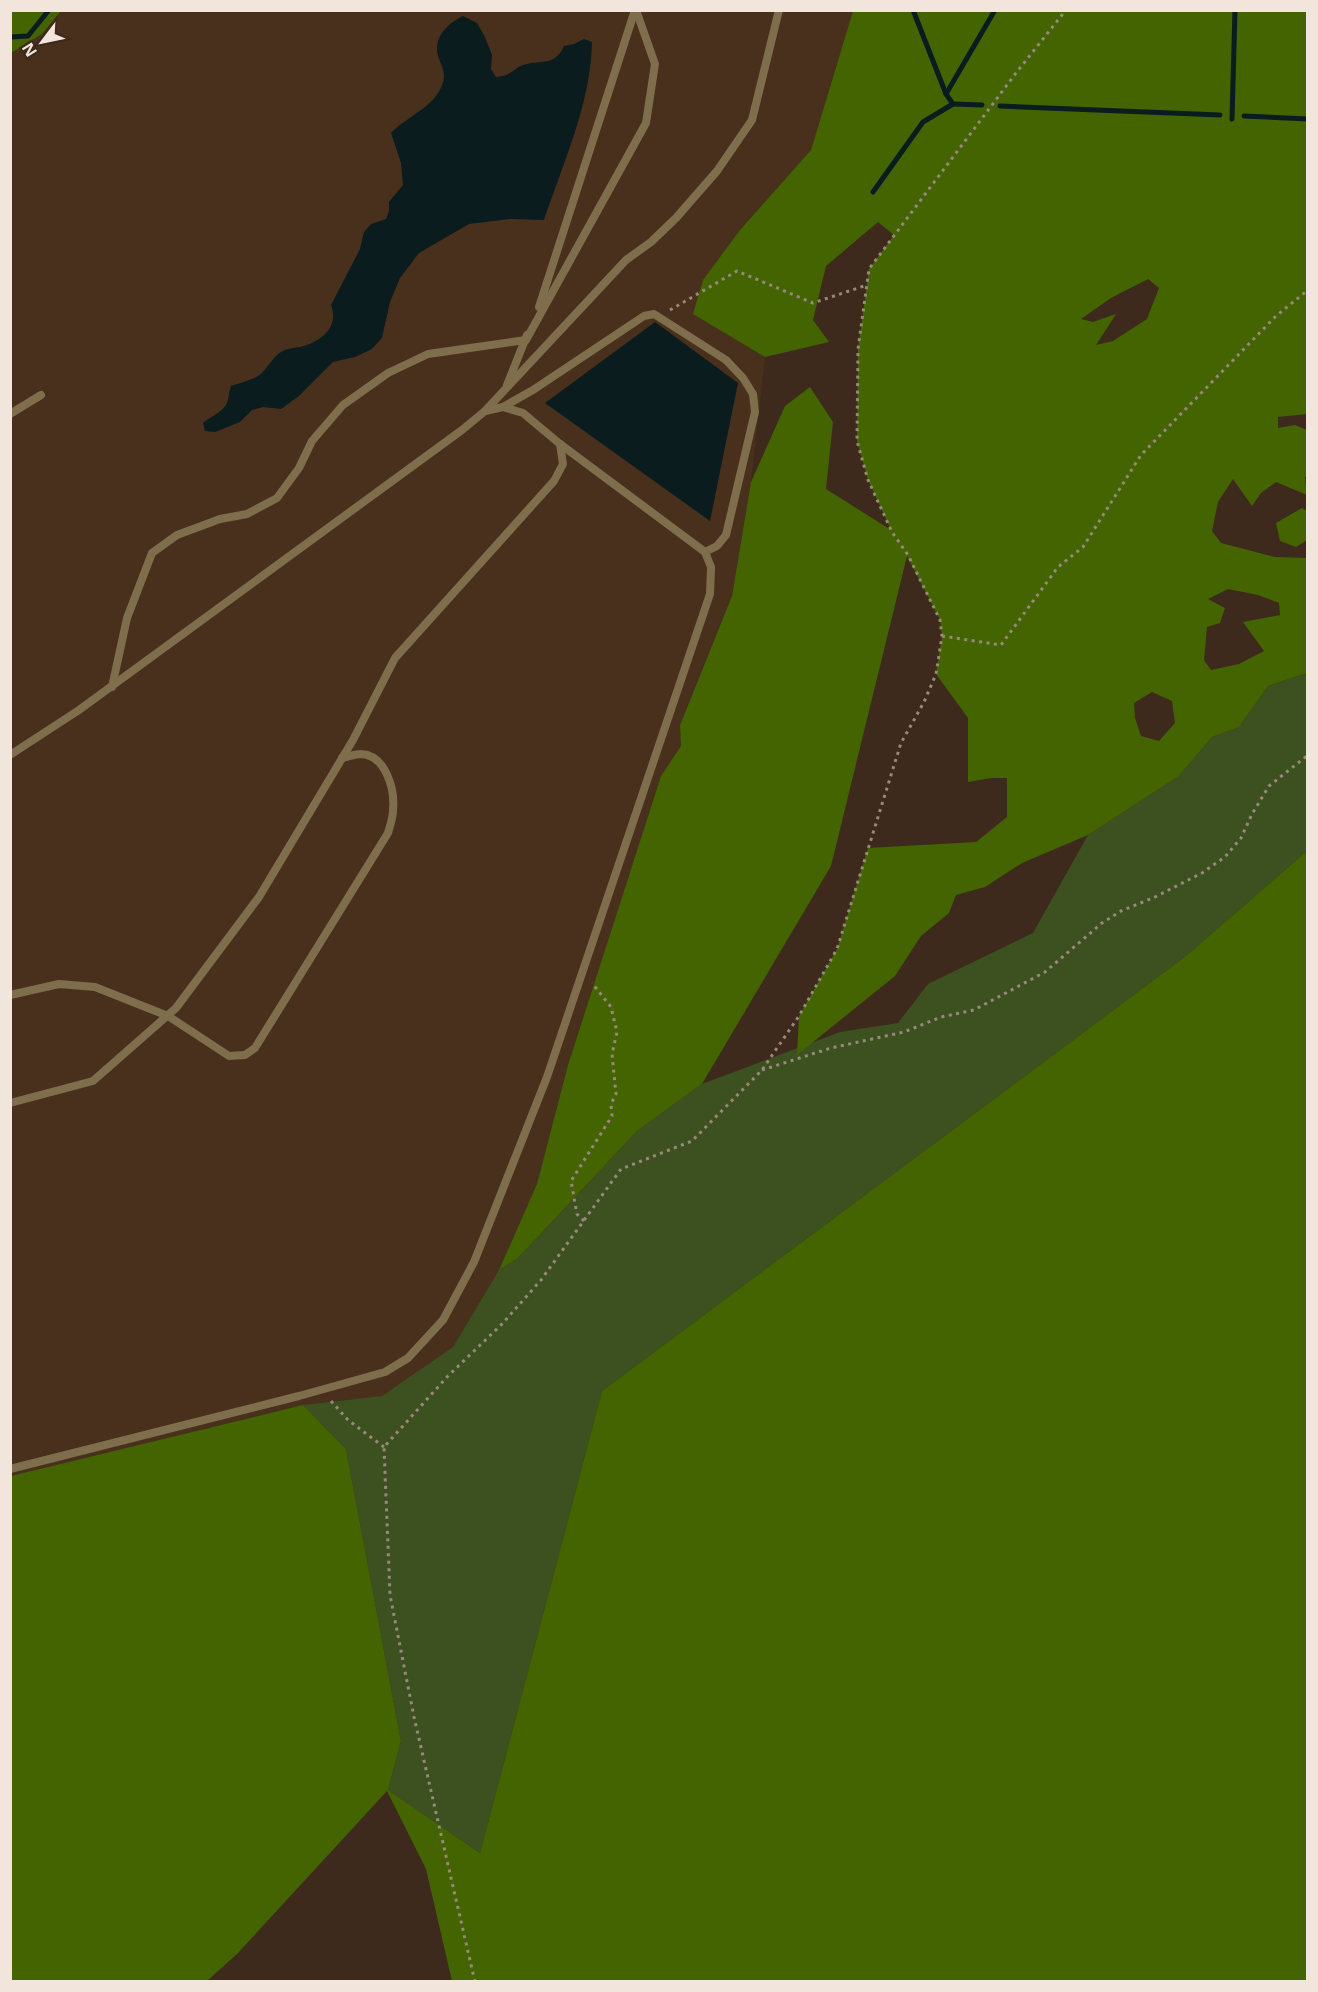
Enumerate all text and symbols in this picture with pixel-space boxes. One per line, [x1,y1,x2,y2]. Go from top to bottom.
north arrow [12,12,72,72]
text: N [17,39,42,61]

